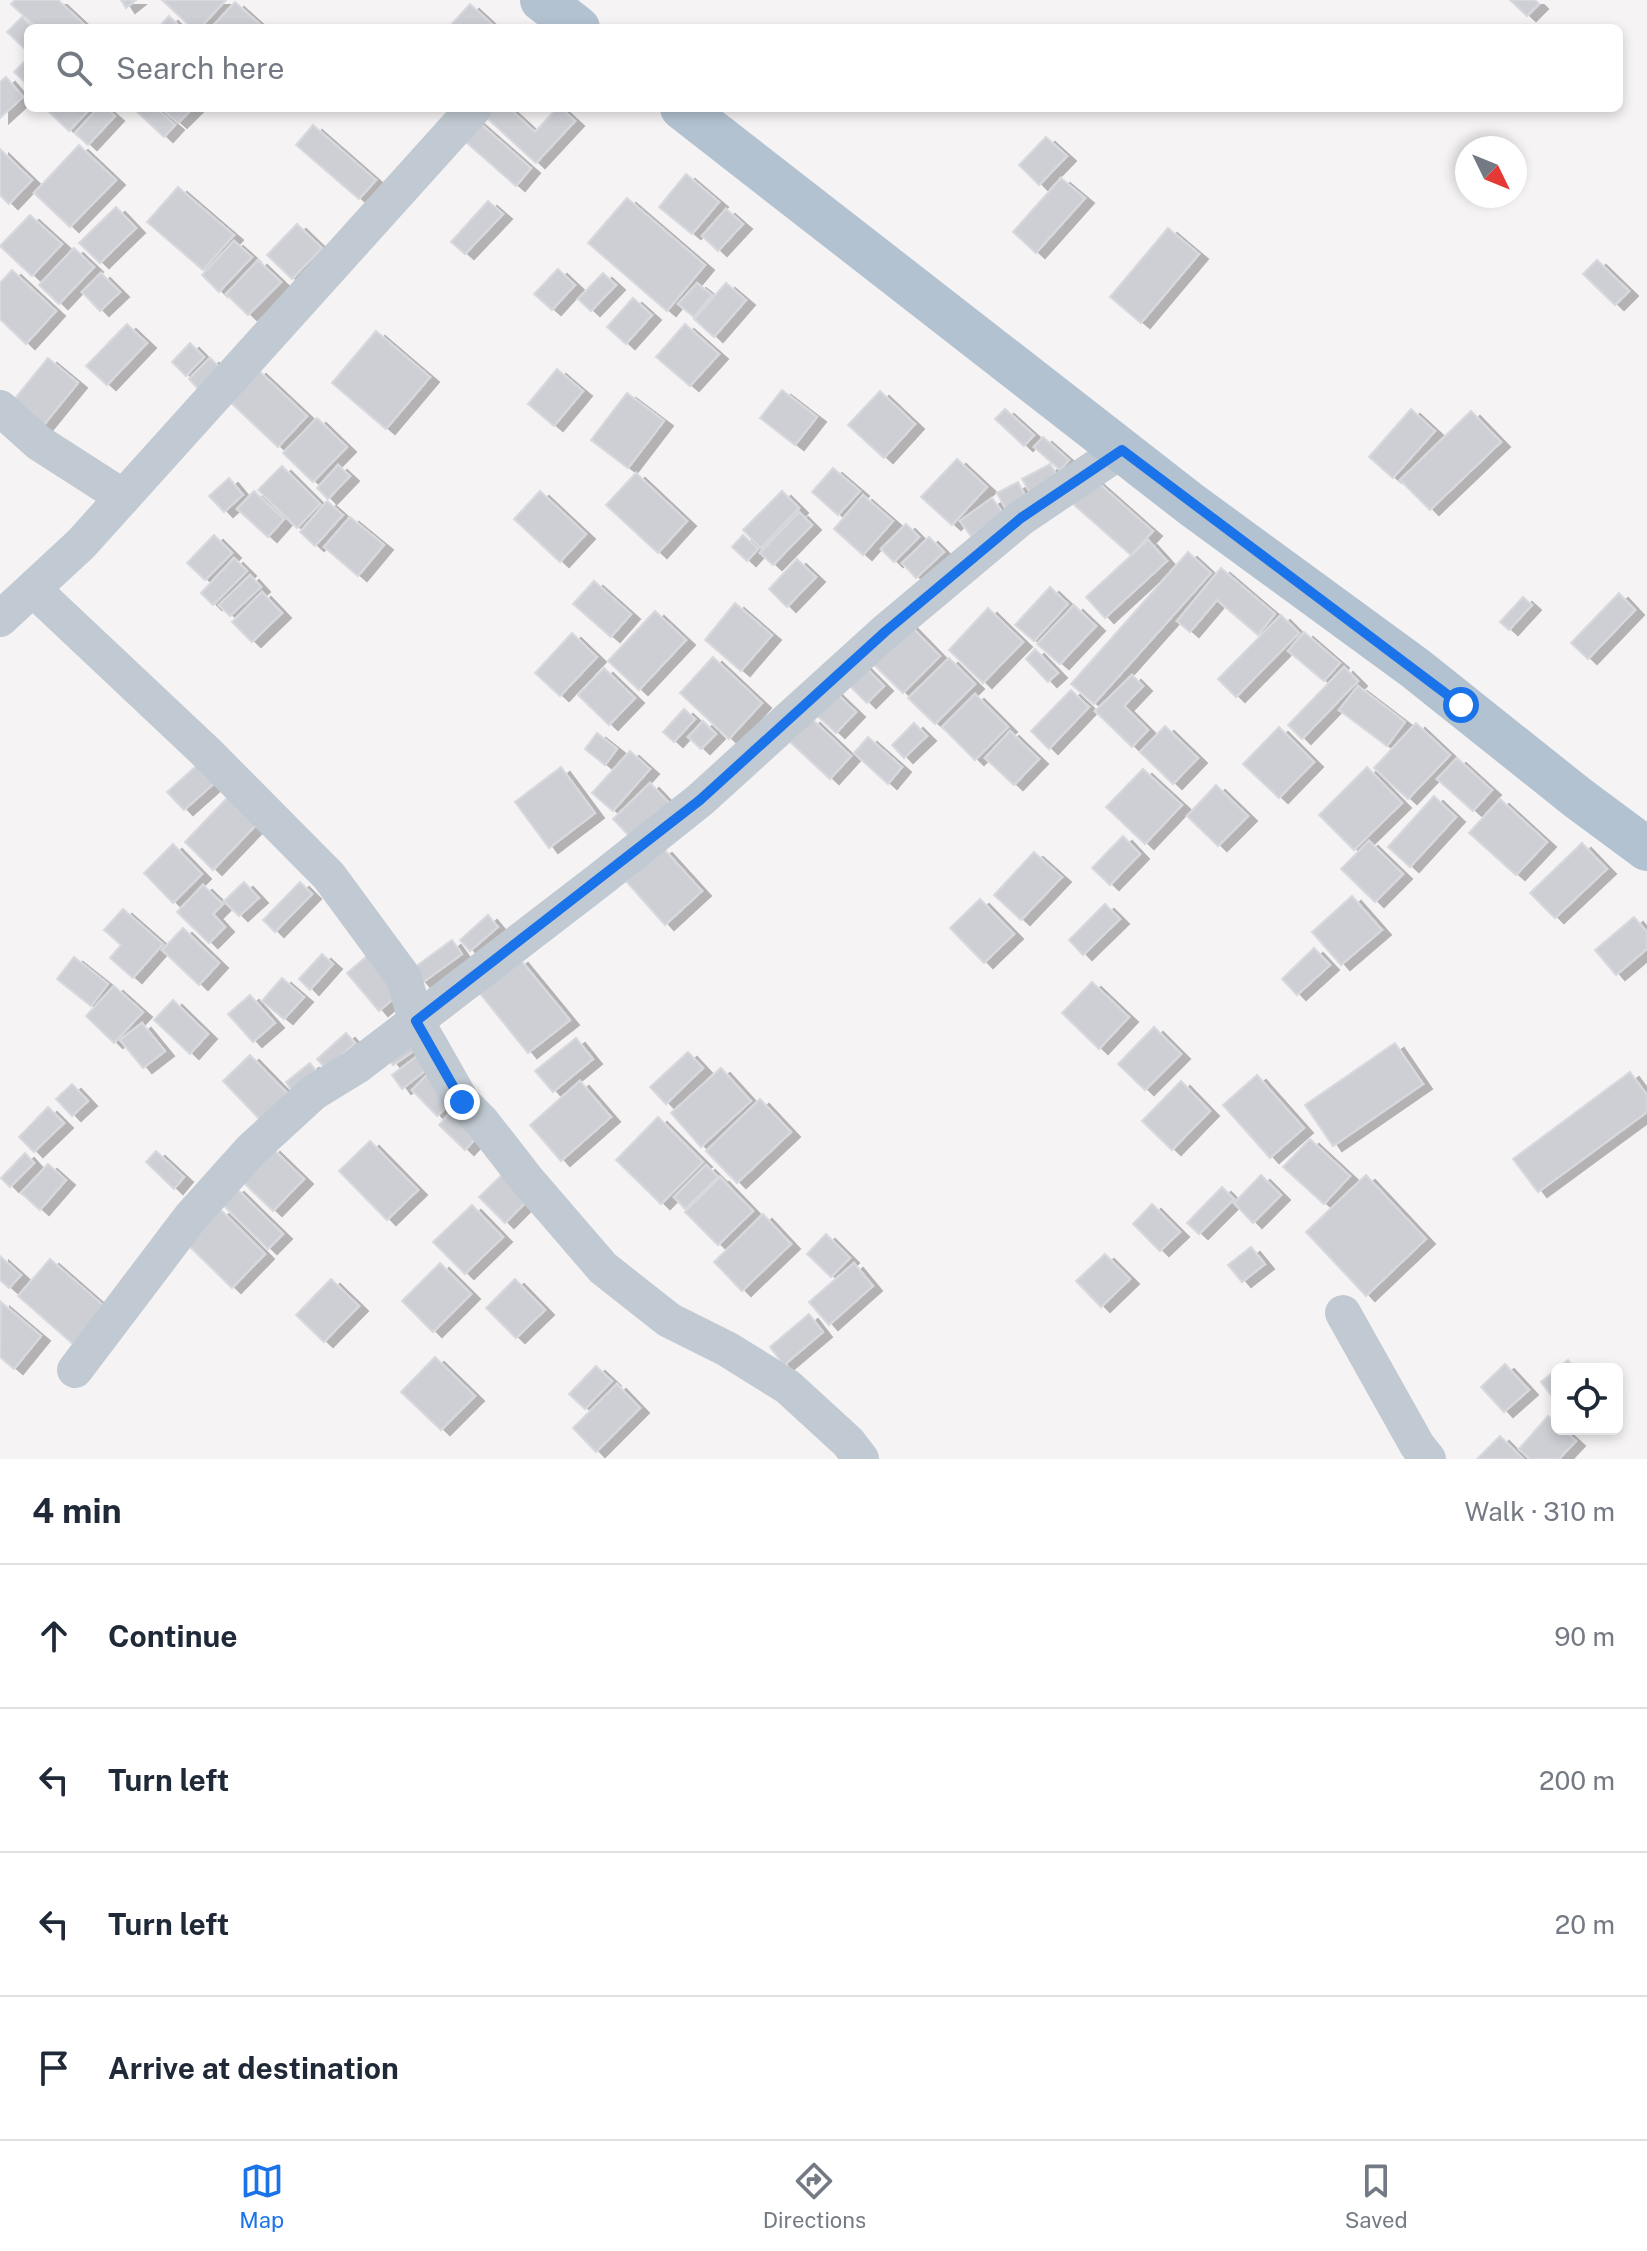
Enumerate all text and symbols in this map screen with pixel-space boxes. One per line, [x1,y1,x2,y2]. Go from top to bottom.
search box [24,24,1623,112]
icon: search [52,46,96,90]
text: Search here [116,50,284,86]
north arrow [1455,136,1527,208]
route start [1443,687,1479,723]
route end [444,1084,480,1120]
map controls [1551,1363,1623,1435]
button: locate [1551,1363,1623,1435]
text: 4 min [32,1491,122,1531]
text: Walk · 310 m [1465,1496,1615,1527]
icon: ahead [32,1614,76,1658]
text: Continue [108,1618,238,1654]
text: 90 m [1554,1621,1615,1652]
icon: left [32,1758,76,1802]
text: Turn left [108,1762,229,1798]
text: 200 m [1539,1765,1615,1796]
icon: left [32,1902,76,1946]
text: Turn left [108,1906,229,1942]
text: 20 m [1555,1909,1615,1940]
icon: arrive [32,2046,76,2090]
text: Arrive at destination [108,2050,399,2086]
tab: Map [239,2159,284,2233]
tab: Directions [763,2159,866,2233]
tab: Saved [1345,2159,1408,2233]

